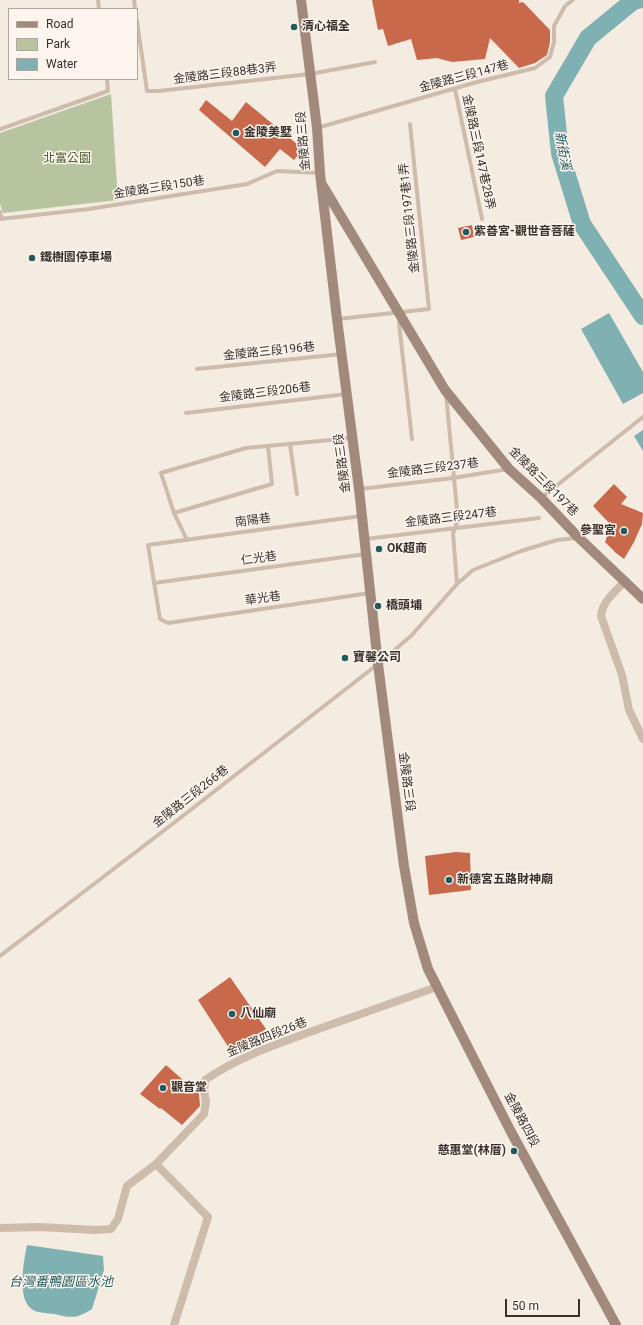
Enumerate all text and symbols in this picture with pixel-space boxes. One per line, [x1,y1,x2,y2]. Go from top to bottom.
legend [8,8,138,80]
text: Road [46,17,74,31]
place label: 清心福全 [302,20,350,34]
marker: 清心福全 [289,22,299,32]
text: Park [46,37,70,51]
text: Water [46,57,77,71]
street label: 金陵路三段147巷 [418,58,510,96]
street label: 金陵路三段88巷3弄 [172,61,278,87]
street label: 金陵路三段147巷28弄 [459,93,497,211]
street label: 金陵路三段 [294,110,314,172]
place label: 金陵美墅 [244,126,292,140]
marker: 金陵美墅 [231,128,241,138]
water label: 新街溪 [551,130,573,172]
park label: 北富公園 [43,152,91,166]
street label: 金陵路三段197巷1弄 [397,162,423,274]
street label: 金陵路三段150巷 [112,174,206,202]
place label: 紫善宮-觀世音菩薩 [474,225,575,239]
marker: 紫善宮-觀世音菩薩 [461,227,471,237]
place label: 鐵樹園停車場 [40,251,112,265]
marker: 鐵樹園停車場 [27,253,37,263]
street label: 金陵路三段196巷 [222,340,316,364]
street label: 金陵路三段206巷 [218,380,312,406]
street label: 金陵路三段 [332,432,354,494]
street label: 金陵路三段197巷 [505,444,581,520]
street label: 金陵路三段237巷 [386,456,480,482]
street label: 金陵路三段247巷 [404,505,498,531]
street label: 南陽巷 [234,511,272,531]
place label: 參聖宮 [580,524,616,538]
marker: 參聖宮 [619,526,629,536]
place label: OK超商 [387,542,427,556]
marker: OK超商 [374,544,384,554]
street label: 仁光巷 [240,549,278,569]
street label: 華光巷 [244,589,282,609]
place label: 橋頭埔 [386,599,422,613]
marker: 橋頭埔 [373,601,383,611]
place label: 寶馨公司 [353,651,401,665]
marker: 寶馨公司 [340,653,350,663]
street label: 金陵路三段 [395,751,417,813]
street label: 金陵路三段266巷 [150,763,232,831]
place label: 新德宮五路財神廟 [457,873,553,887]
marker: 新德宮五路財神廟 [444,875,454,885]
place label: 八仙廟 [240,1007,276,1021]
marker: 八仙廟 [227,1009,237,1019]
street label: 金陵路四段26巷 [225,1015,309,1061]
place label: 觀音堂 [171,1081,207,1095]
marker: 觀音堂 [158,1083,168,1093]
street label: 金陵路四段 [501,1090,541,1150]
place label: 慈惠堂(林厝) [438,1144,506,1158]
marker: 慈惠堂(林厝) [509,1146,519,1156]
water label: 台灣番鴨園區水池 [9,1275,113,1291]
scale bar [507,1291,582,1317]
text: 50 m [512,1299,539,1313]

